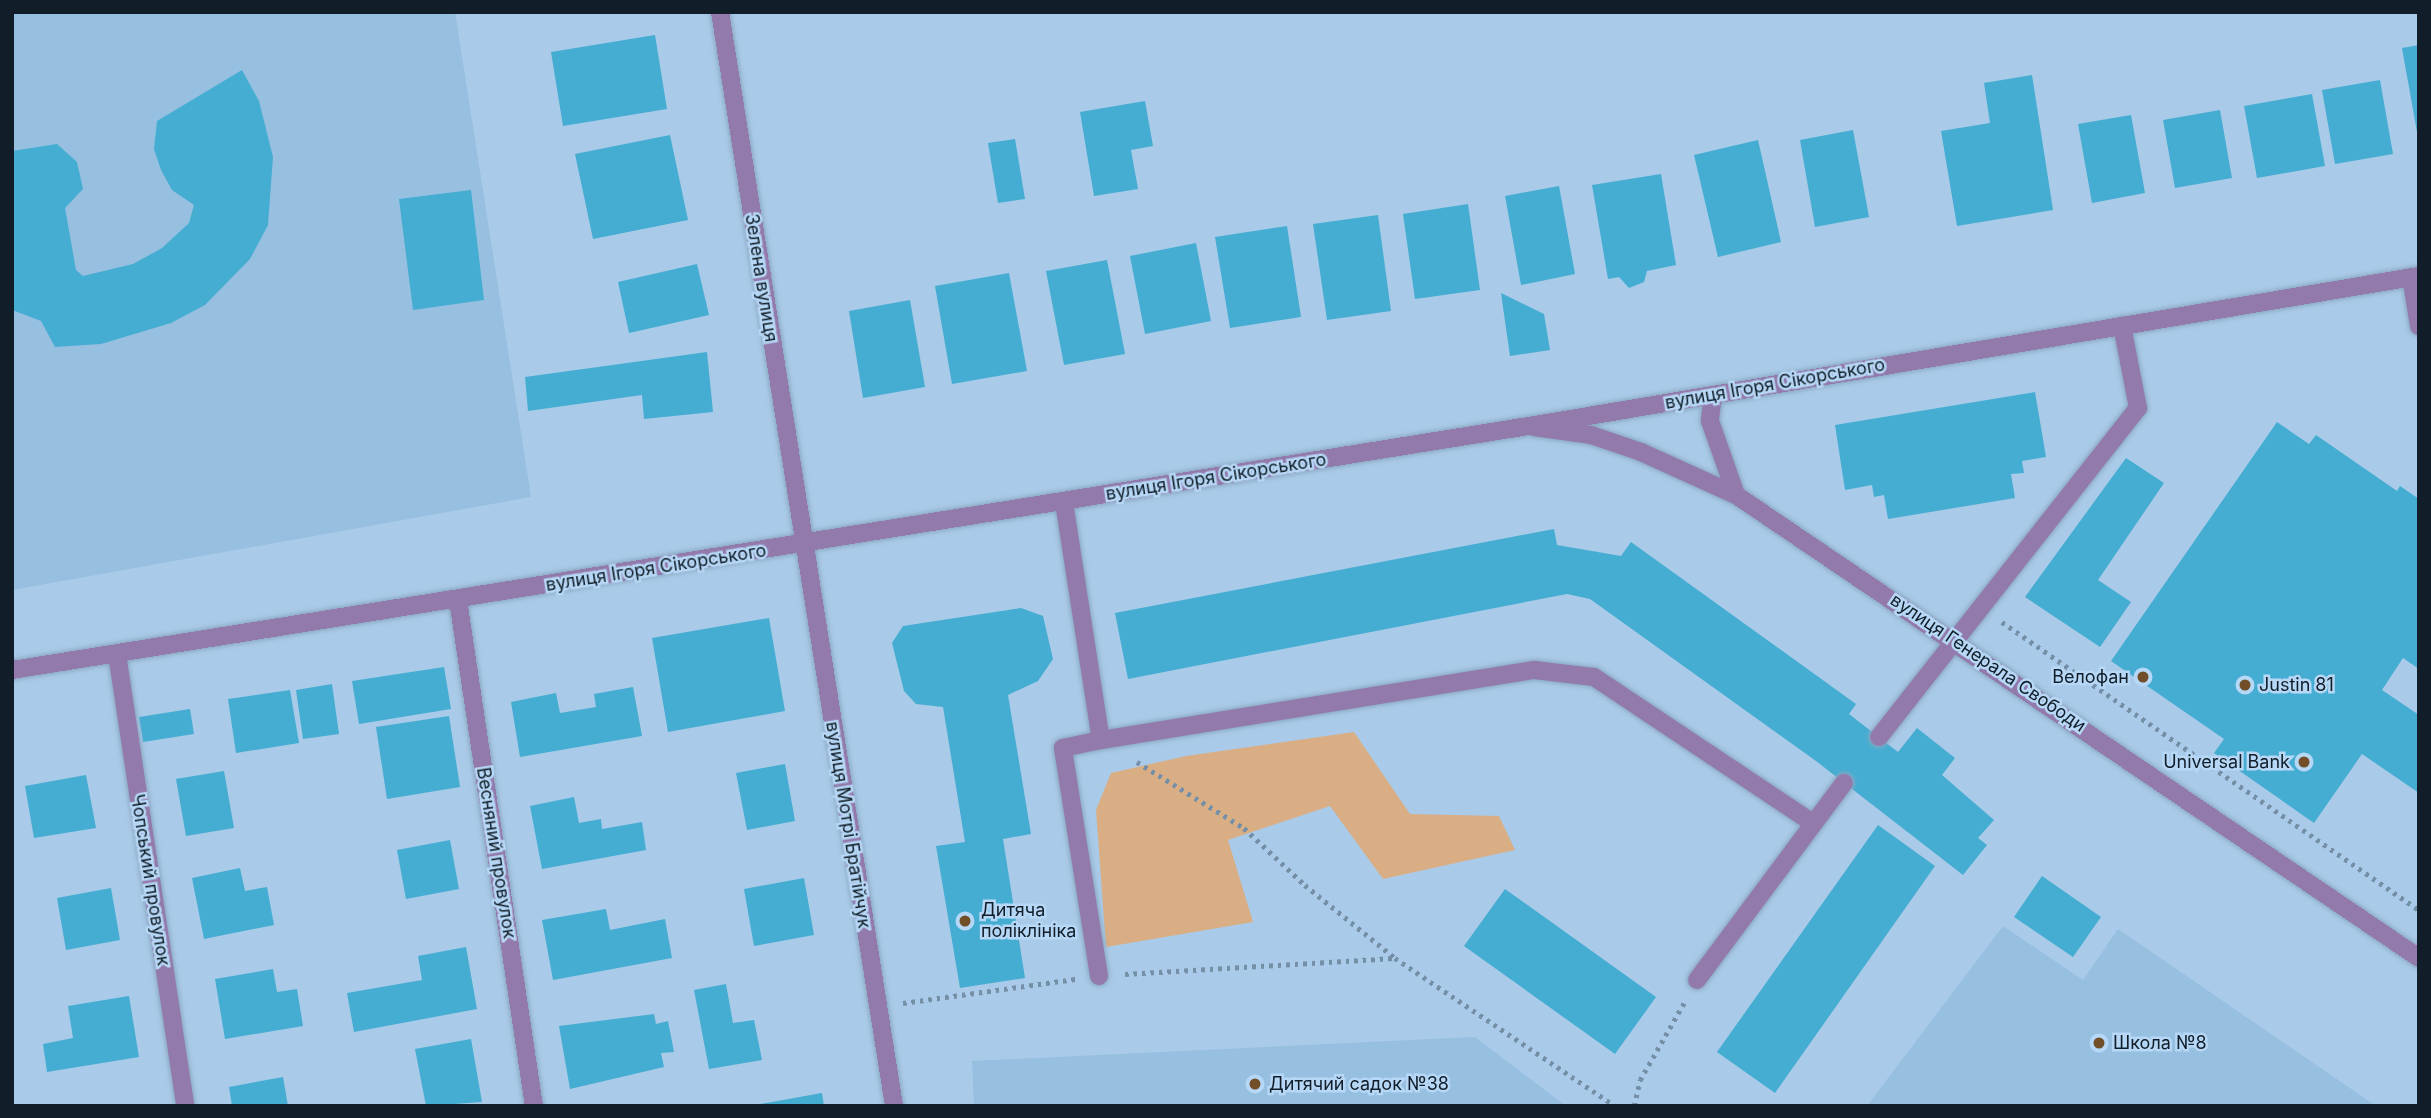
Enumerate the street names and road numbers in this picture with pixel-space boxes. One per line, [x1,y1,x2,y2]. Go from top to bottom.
street label: Зелена вулиця [740,212,782,344]
street label: вулиця Ігоря Сікорського [1663,354,1887,414]
street label: вулиця Ігоря Сікорського [1104,449,1328,505]
street label: вулиця Ігоря Сікорського [544,540,768,596]
street label: вулиця Генерала Свободи [1886,589,2090,737]
street label: вулиця Мотрі Братійчук [821,720,875,930]
street label: Весняний провулок [472,766,520,940]
street label: Чопський провулок [126,793,174,967]

